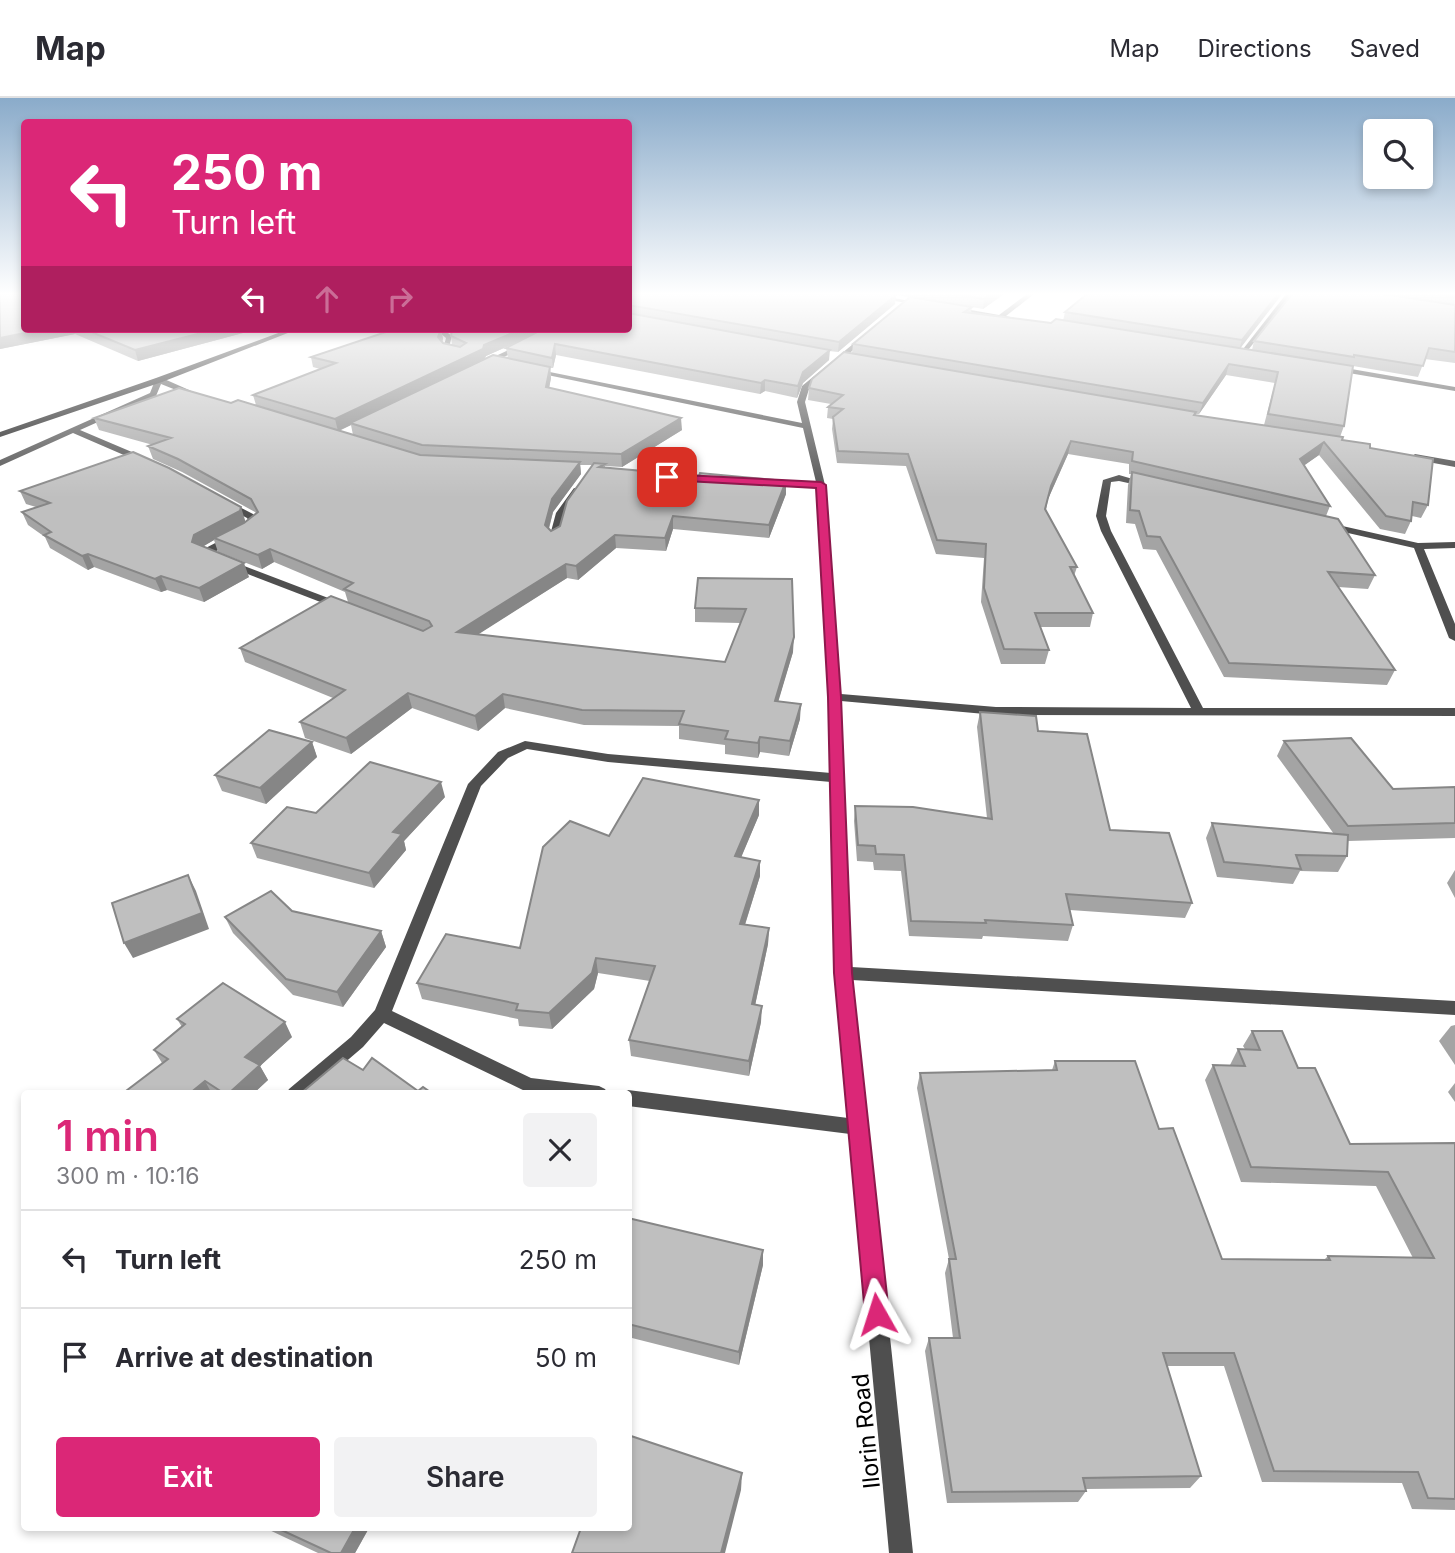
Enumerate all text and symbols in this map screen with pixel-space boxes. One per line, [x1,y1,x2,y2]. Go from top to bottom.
text: Map [35,28,106,68]
text: Map [1110,34,1159,63]
text: Directions [1197,34,1312,63]
text: Saved [1350,34,1420,63]
map controls [1363,119,1433,189]
button: search [1363,119,1433,189]
text: 250 m [171,143,323,202]
icon: left [56,147,147,238]
text: Turn left [171,203,296,242]
icon: left [235,280,273,318]
icon: ahead [308,280,346,318]
icon: right [381,280,419,318]
pin [637,447,697,507]
icon: arrive [648,458,686,496]
text: 1 min [56,1110,159,1161]
button: close [523,1113,597,1187]
text: 300 m · 10:16 [56,1162,200,1190]
icon: left [56,1240,94,1278]
text: Turn left [115,1244,221,1275]
text: 250 m [519,1244,597,1275]
position arrow [840,1277,914,1351]
icon: arrive [56,1338,94,1376]
text: Arrive at destination [115,1342,374,1373]
text: 50 m [535,1342,597,1373]
street label: Ilorin Road [846,1372,886,1490]
button: Exit [56,1437,320,1517]
button: Share [334,1437,597,1517]

